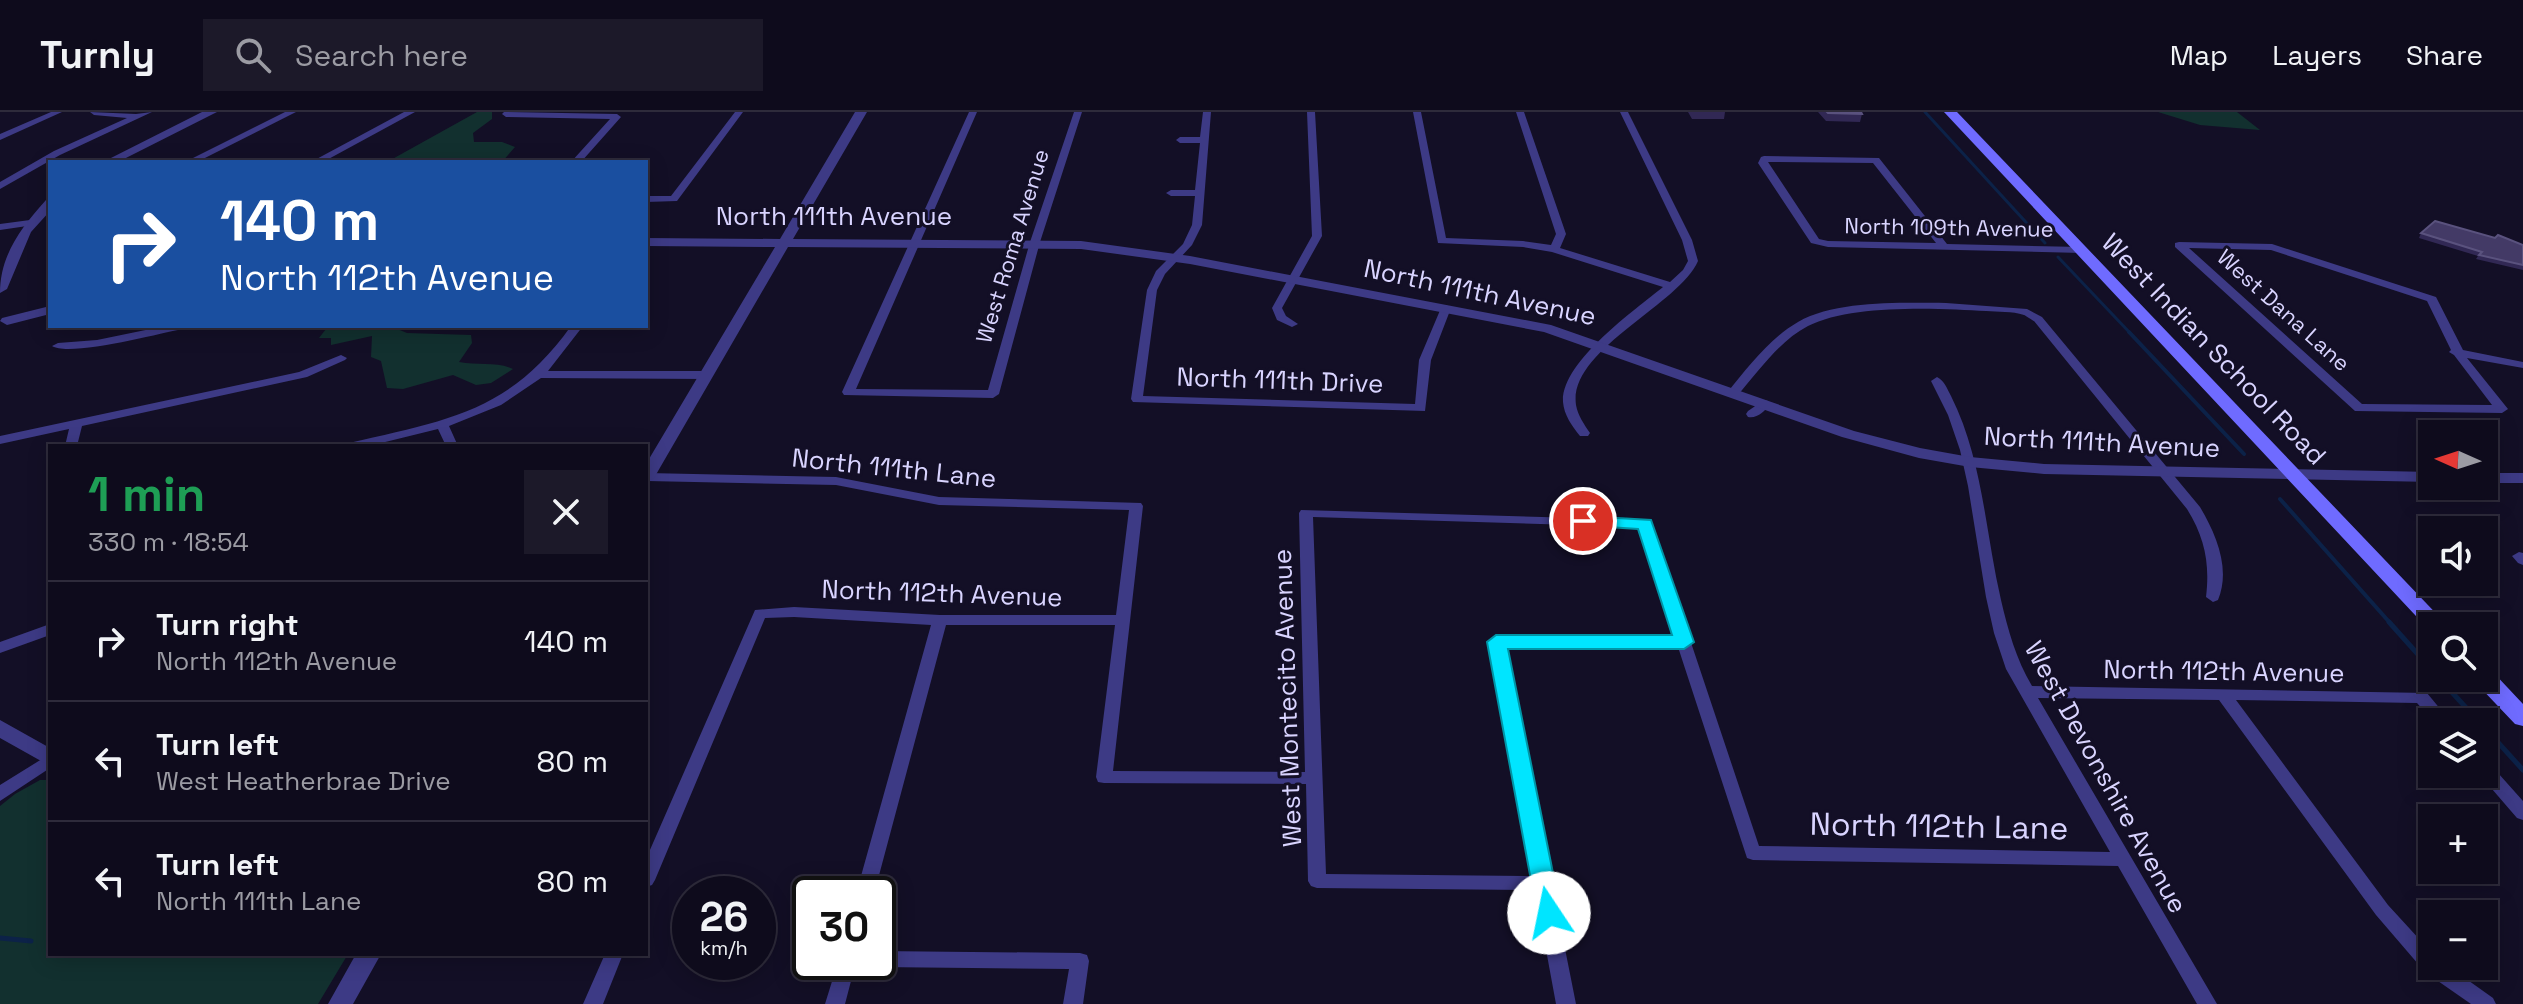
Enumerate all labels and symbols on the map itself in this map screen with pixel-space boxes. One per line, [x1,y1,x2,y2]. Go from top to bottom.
street label: West Roma Avenue [969,146,1055,346]
street label: North 111th Avenue [716,199,952,233]
street label: North 109th Avenue [1844,211,2054,243]
street label: West Indian School Road [2094,226,2334,472]
street label: West Dana Lane [2212,243,2356,377]
street label: North 111th Avenue [1361,251,1599,333]
street label: North 111th Drive [1176,359,1384,401]
street label: North 111th Avenue [1983,419,2221,465]
north arrow [2418,420,2498,500]
street label: North 111th Lane [790,440,998,496]
pin [1549,487,1617,555]
street label: West Montecito Avenue [1265,548,1309,848]
street label: North 112th Avenue [821,572,1063,614]
street label: West Devonshire Avenue [2017,635,2195,919]
street label: North 112th Avenue [2103,652,2345,690]
street label: North 112th Lane [1809,804,2069,848]
position arrow [1507,871,1591,955]
speed limit sign: 30 [792,876,896,980]

